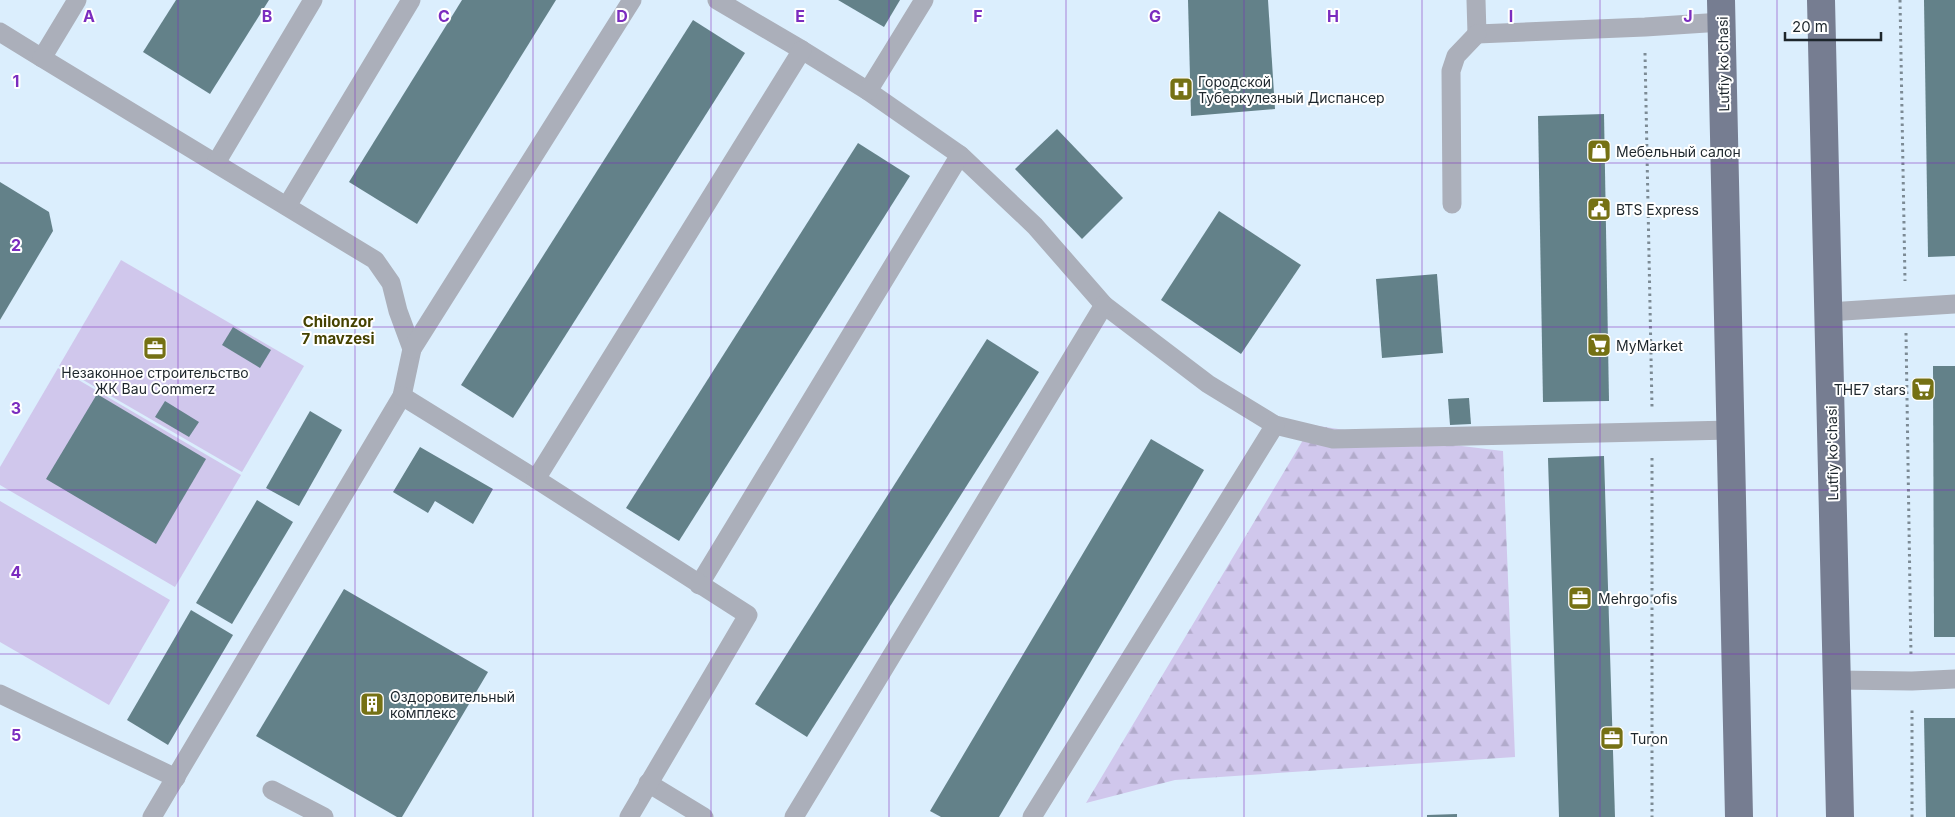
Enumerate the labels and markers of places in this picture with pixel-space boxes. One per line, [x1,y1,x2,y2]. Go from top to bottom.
place label: Городской Туберкулезный Диспансер [1198,73,1385,106]
hospital icon: Городской Туберкулезный Диспансер [1168,76,1194,102]
shop icon: Мебельный салон [1586,138,1612,164]
place label: Мебельный салон [1616,143,1741,160]
public building icon: BTS Express [1586,196,1612,222]
place label: BTS Express [1616,201,1699,218]
supermarket icon: MyMarket [1586,332,1612,358]
office icon: Незаконное строительство ЖК Bau Commerz [142,335,168,361]
place label: MyMarket [1616,337,1683,354]
place label: Незаконное строительство ЖК Bau Commerz [61,364,249,397]
supermarket icon: THE7 stars [1910,376,1936,402]
place label: THE7 stars [1834,381,1906,398]
office icon: Mehrgo ofis [1567,585,1593,611]
place label: Mehrgo ofis [1598,590,1677,607]
place label: Оздоровительный комплекс [390,688,515,721]
building icon: Оздоровительный комплекс [359,691,385,717]
office icon: Turon [1599,725,1625,751]
place label: Turon [1630,730,1668,747]

